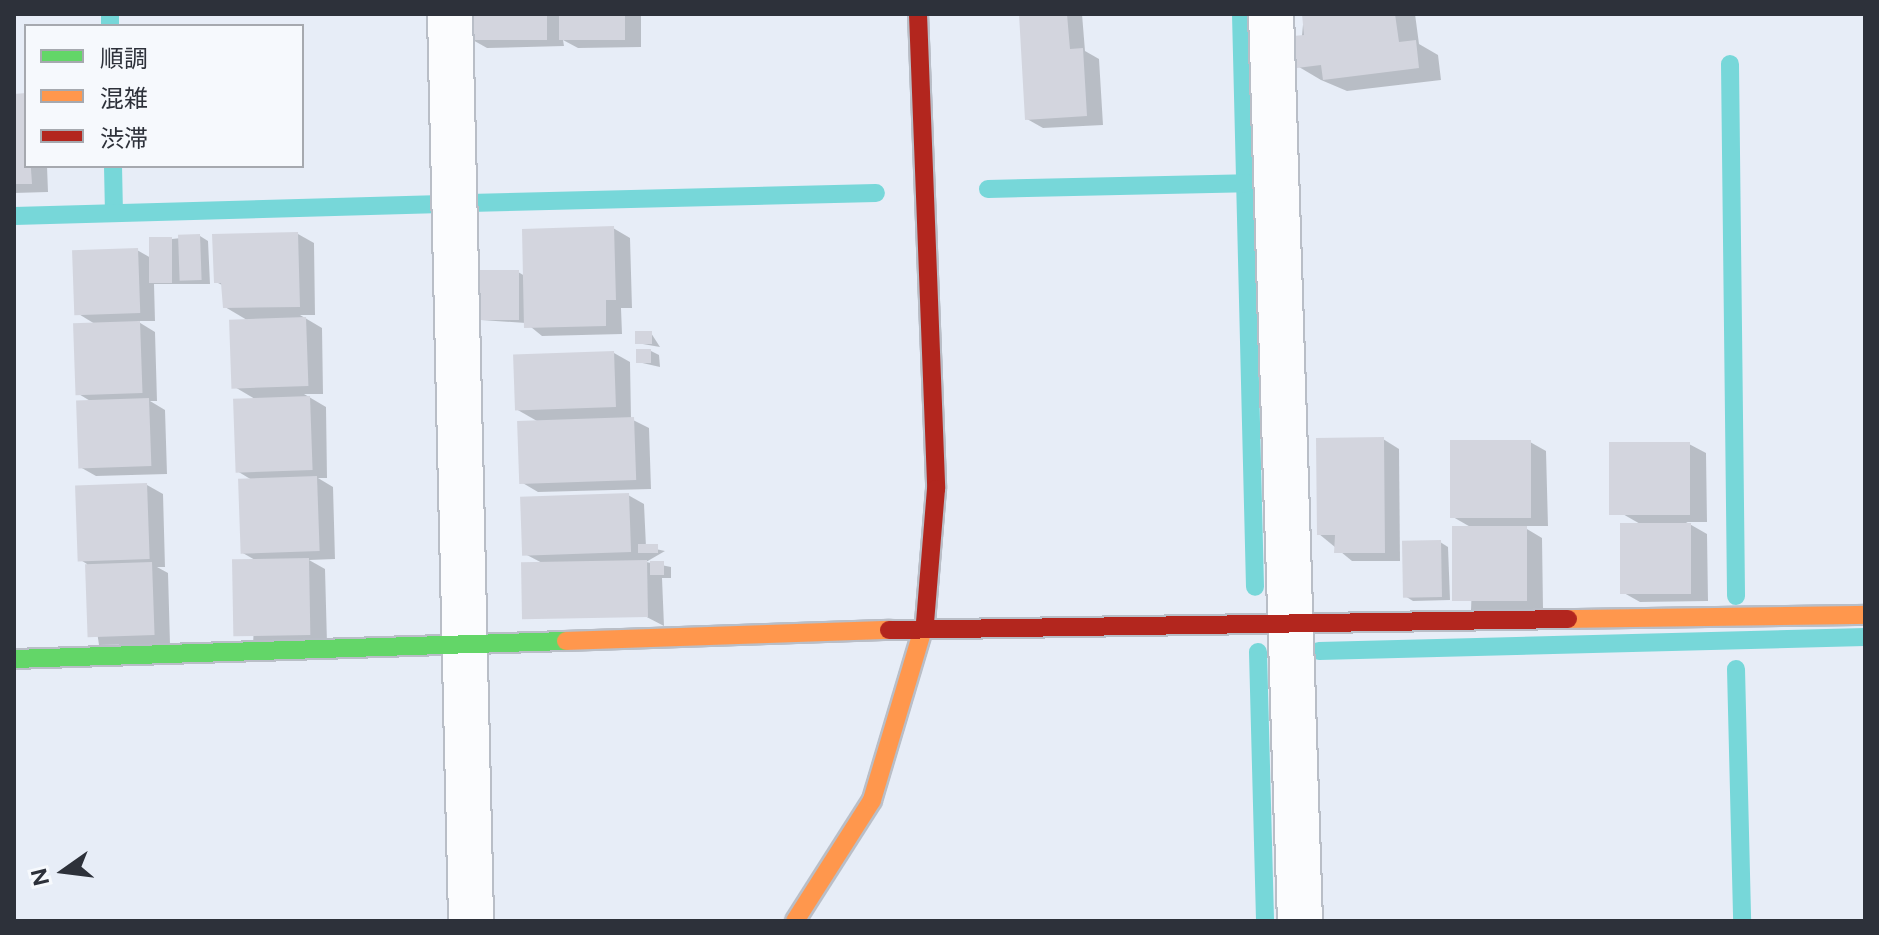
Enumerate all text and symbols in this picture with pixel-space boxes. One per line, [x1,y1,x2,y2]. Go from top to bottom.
legend [24,24,304,168]
text: 順調 [100,44,148,73]
text: 混雑 [100,84,148,113]
text: 渋滞 [100,124,148,153]
north arrow [24,831,104,911]
text: N [25,865,55,888]

